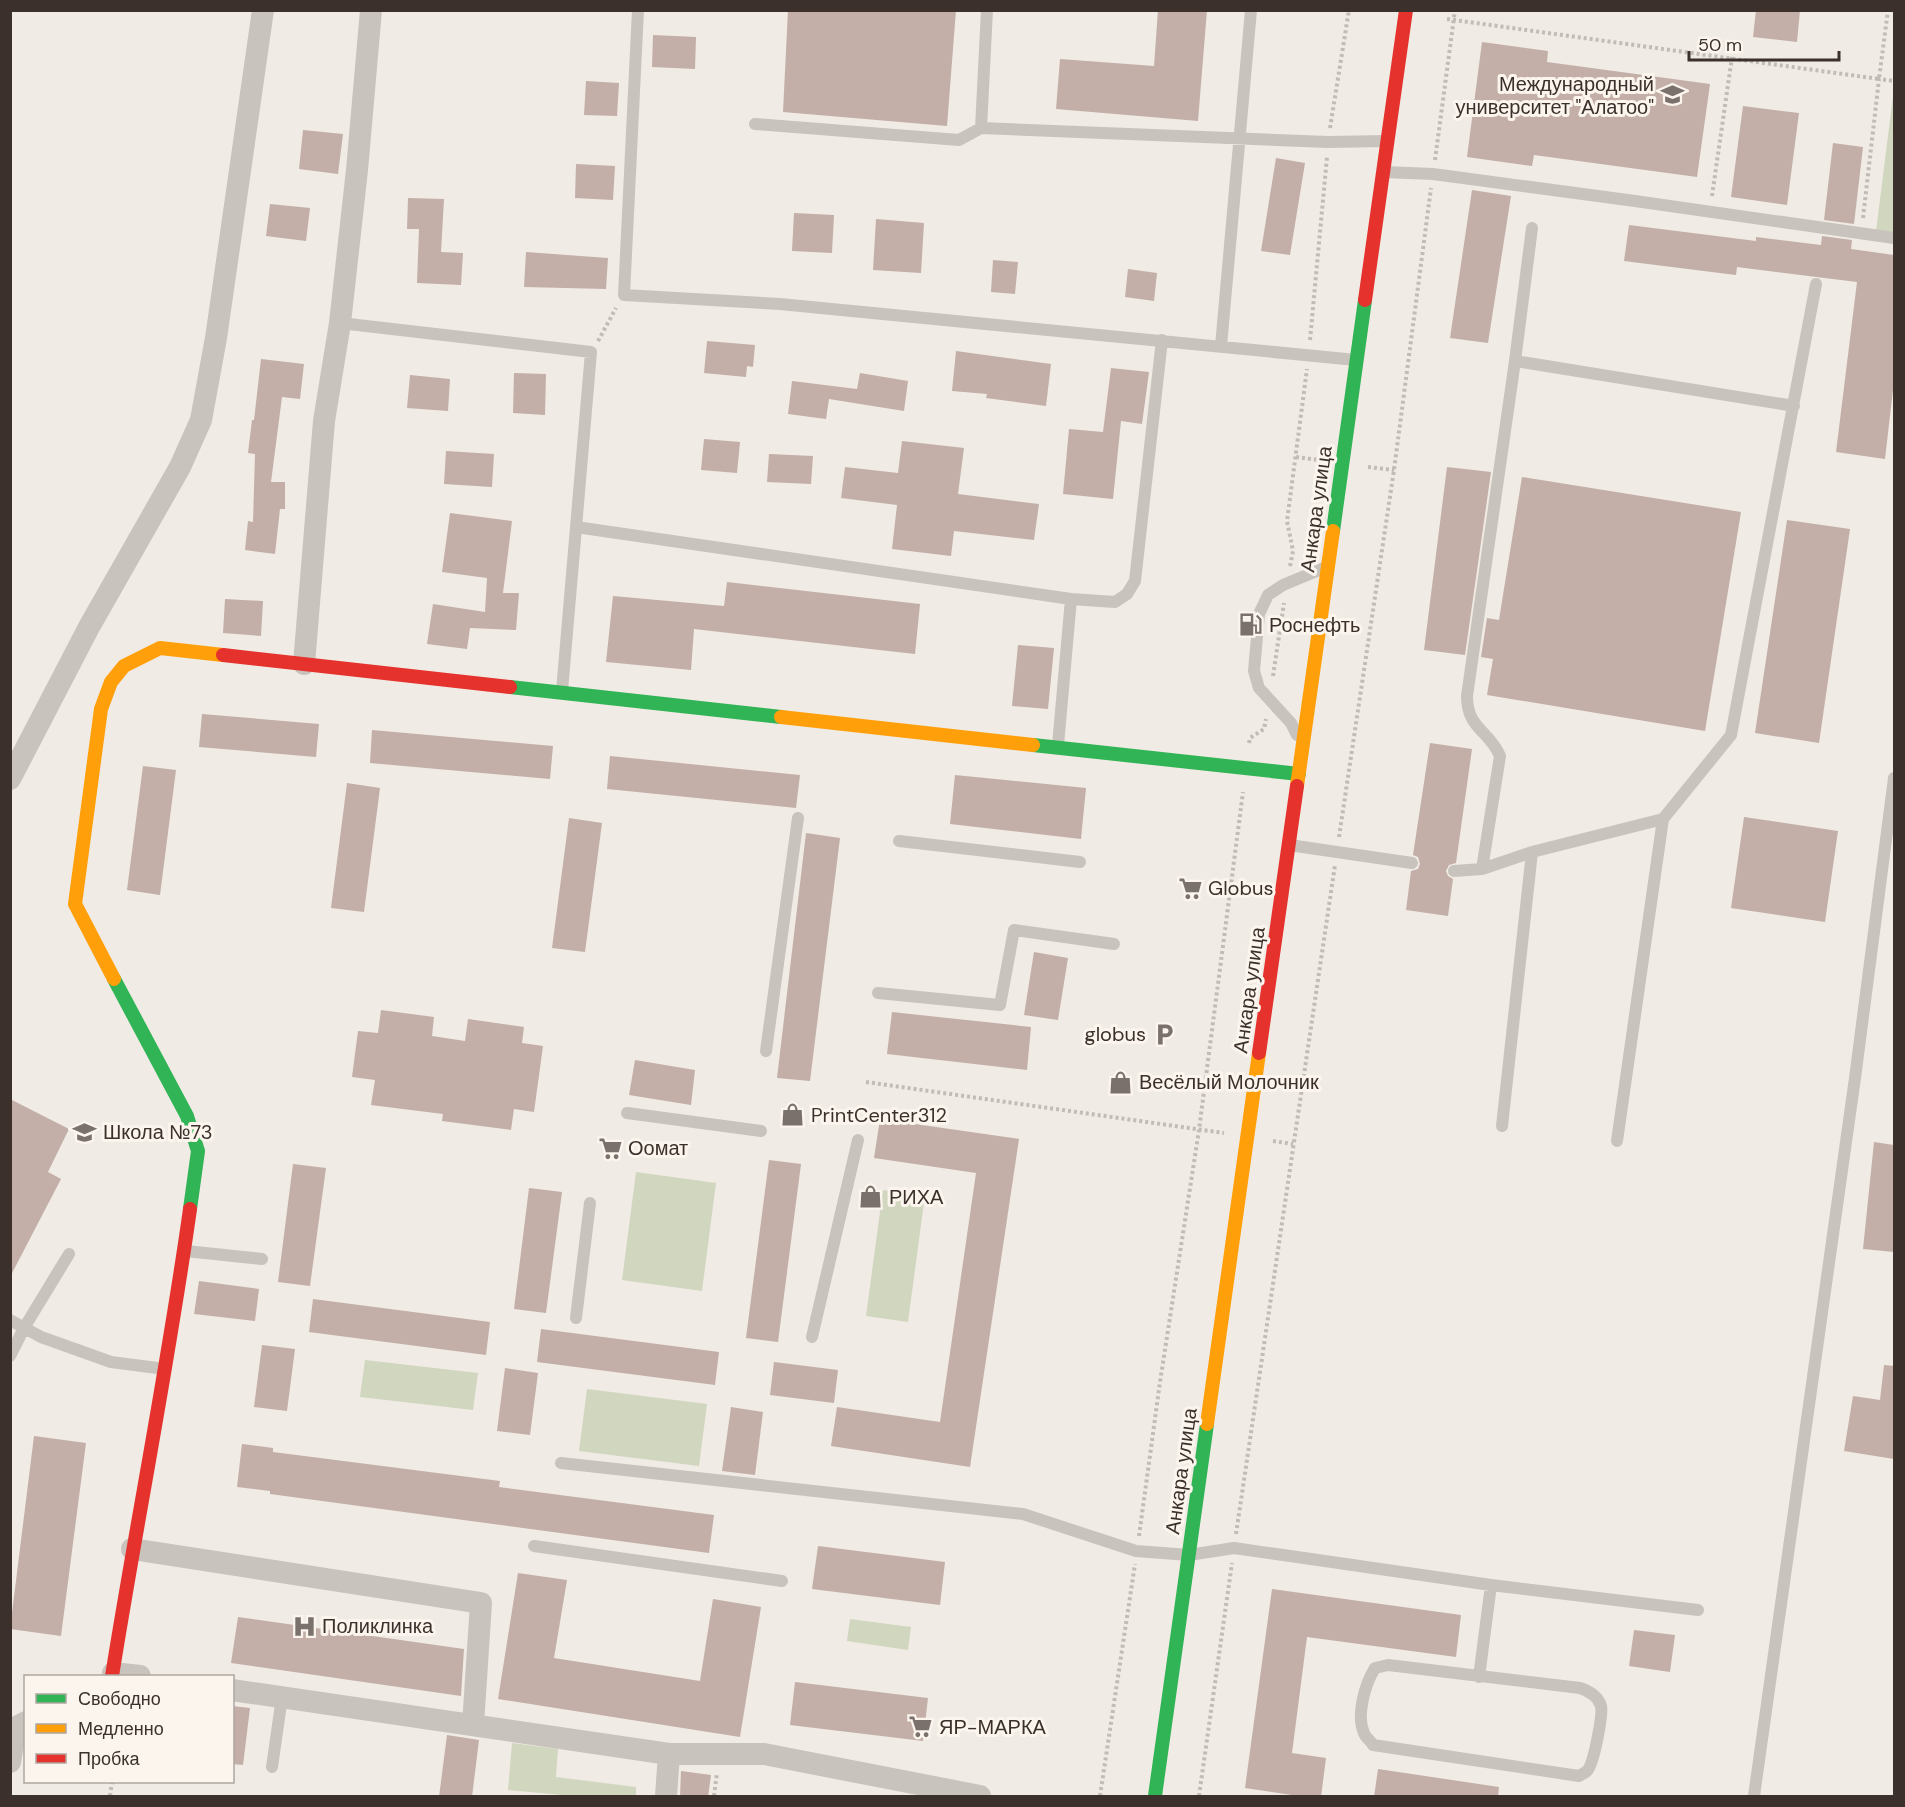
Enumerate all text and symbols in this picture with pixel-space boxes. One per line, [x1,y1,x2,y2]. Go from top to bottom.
scale bar [1689,24,1839,62]
text: 50 m [1698,33,1742,57]
place label: Международный университет "Алатоо" [1456,71,1654,120]
school or university icon: Международный университет "Алатоо" [1659,82,1685,108]
street label: Анкара улица [1294,443,1338,574]
fuel station icon: Роснефть [1238,612,1264,638]
place label: Роснефть [1269,612,1360,638]
supermarket icon: Globus [1177,875,1203,901]
place label: Globus [1208,875,1274,901]
street label: Анкара улица [1227,924,1271,1055]
place label: globus [1085,1021,1146,1047]
parking icon: globus [1151,1021,1177,1047]
shop icon: Весёлый Молочник [1108,1069,1134,1095]
place label: Весёлый Молочник [1139,1069,1319,1095]
shop icon: PrintCenter312 [780,1102,806,1128]
place label: PrintCenter312 [811,1102,947,1128]
school or university icon: Школа №73 [72,1119,98,1145]
place label: Школа №73 [103,1119,213,1145]
supermarket icon: Оомат [597,1135,623,1161]
place label: Оомат [628,1135,688,1161]
shop icon: РИХА [858,1184,884,1210]
place label: РИХА [889,1184,944,1210]
street label: Анкара улица [1159,1405,1203,1536]
hospital icon: Поликлинка [291,1613,317,1639]
place label: Поликлинка [322,1613,434,1639]
legend [24,1675,234,1783]
text: Свободно [78,1687,161,1711]
supermarket icon: ЯР-МАРКА [908,1714,934,1740]
place label: ЯР-МАРКА [939,1714,1047,1740]
text: Медленно [78,1717,164,1741]
text: Пробка [78,1747,141,1771]

